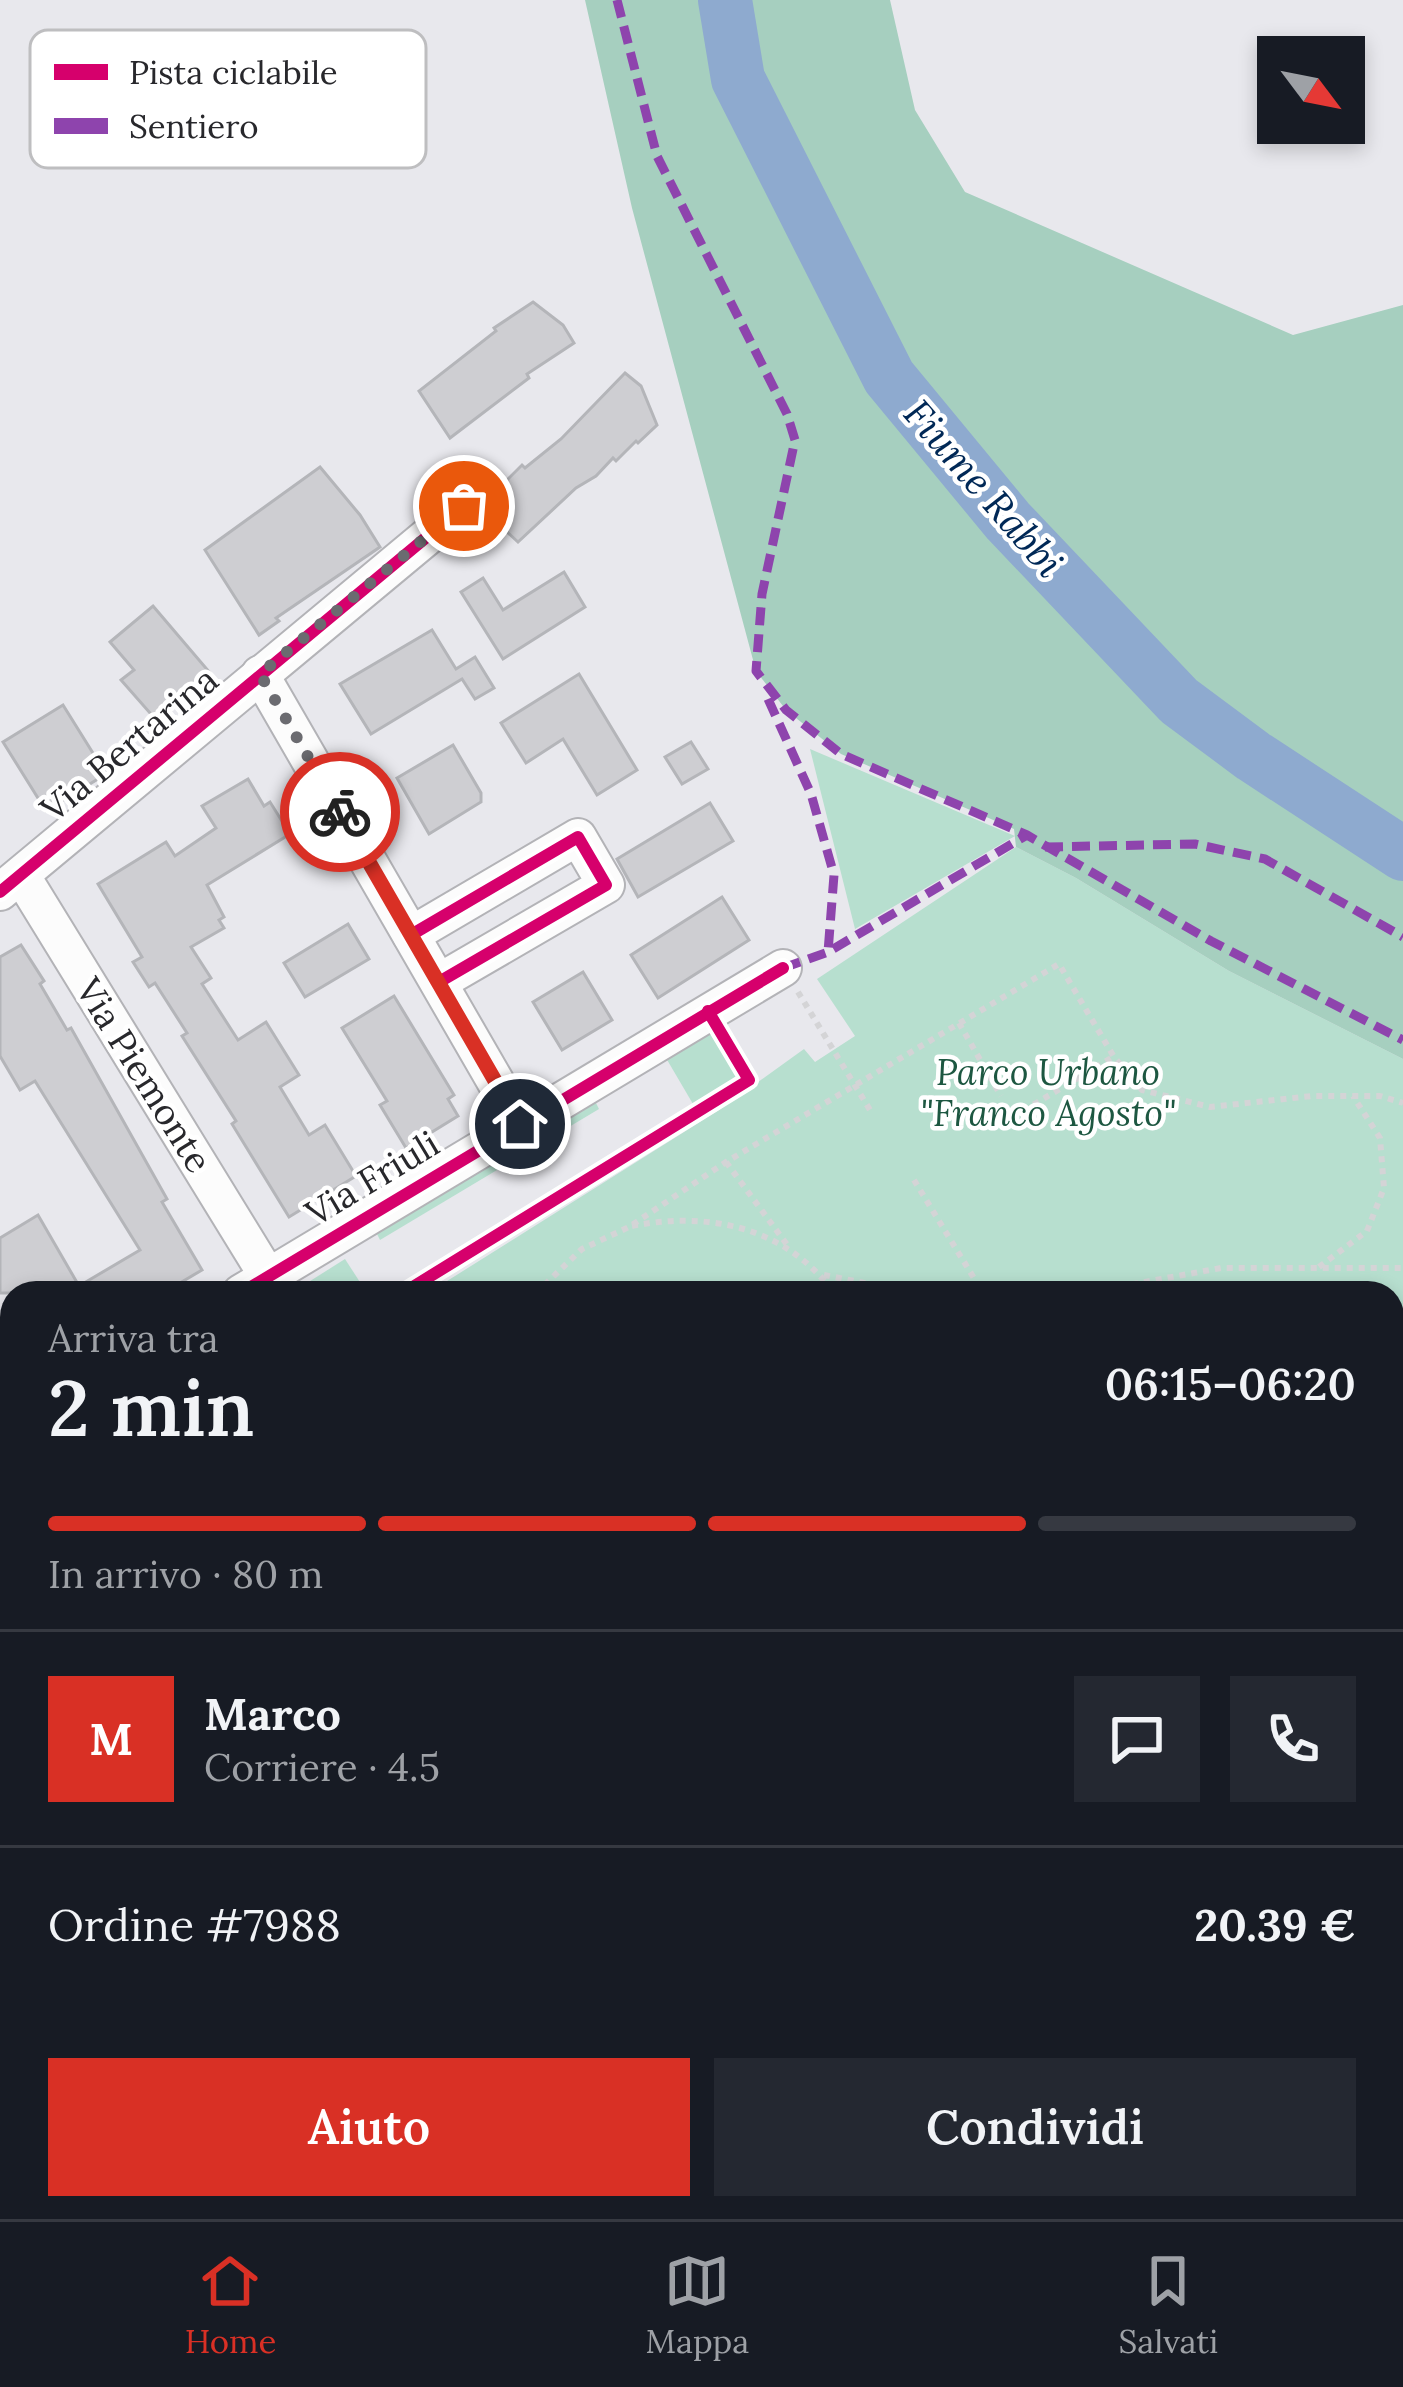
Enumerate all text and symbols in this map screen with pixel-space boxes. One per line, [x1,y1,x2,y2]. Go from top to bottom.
legend [30,30,426,168]
north arrow [1257,36,1365,144]
map controls [1257,36,1365,144]
text: Pista ciclabile [129,51,338,93]
text: Sentiero [129,105,259,147]
water label: Fiume Rabbi [893,389,1075,587]
pin [413,455,515,557]
icon: bag [431,473,497,539]
street label: Via Bertarina [30,656,227,832]
courier [280,752,400,872]
icon: bike [307,779,373,845]
street label: Via Piemonte [65,968,222,1181]
park label: Parco Urbano "Franco Agosto" [920,1049,1176,1136]
pin [469,1073,571,1175]
icon: home [487,1091,553,1157]
street label: Via Friuli [296,1120,447,1236]
text: Arriva tra [48,1313,219,1363]
text: 06:15–06:20 [1105,1355,1356,1412]
text: 2 min [48,1358,255,1457]
text: In arrivo · 80 m [48,1549,323,1599]
button: chat [1074,1676,1200,1802]
button: phone [1230,1676,1356,1802]
text: Marco [204,1685,341,1742]
text: M [89,1710,133,1767]
text: Corriere · 4.5 [204,1742,440,1792]
text: Ordine #7988 [48,1896,341,1953]
text: 20.39 € [1194,1896,1356,1953]
button: Aiuto [48,2058,690,2196]
button: Condividi [714,2058,1356,2196]
tab: Home [185,2248,276,2362]
tab: Mappa [646,2248,749,2362]
tab: Salvati [1119,2248,1218,2362]

